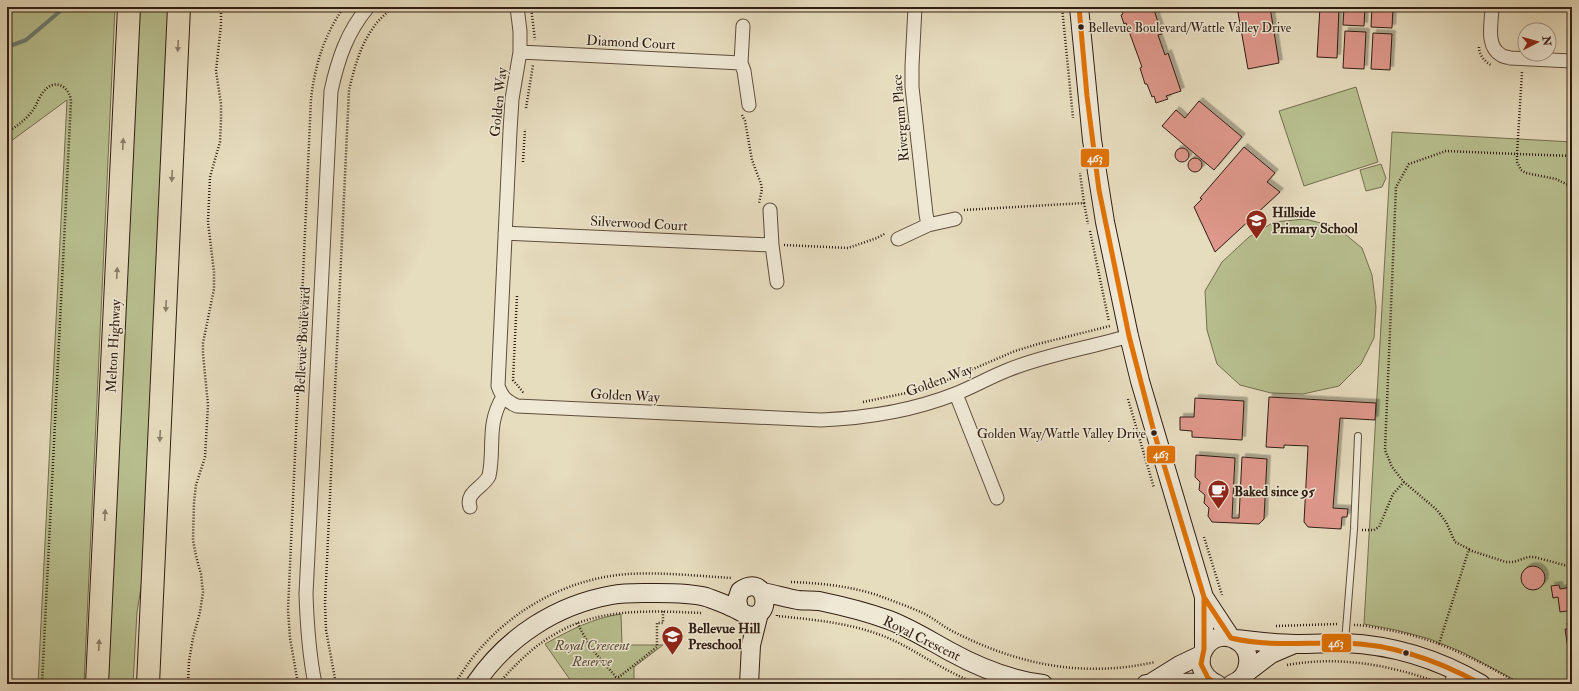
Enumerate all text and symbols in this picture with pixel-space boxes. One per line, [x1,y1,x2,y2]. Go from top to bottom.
place label: Bellevue Boulevard/Wattle Valley Drive [1088,20,1292,37]
marker: Bellevue Boulevard/Wattle Valley Drive [1076,22,1086,32]
north arrow [1517,22,1557,62]
street label: Diamond Court [586,32,677,53]
text: N [1539,34,1554,48]
one-way arrow [174,40,181,52]
street label: Golden Way [486,66,512,138]
street label: Rivergum Place [888,73,913,162]
one-way arrow [119,138,126,150]
line badge: 463 [1080,148,1110,168]
text: 463 [1086,152,1103,166]
one-way arrow [168,170,175,182]
place label: Hillside Primary School [1272,204,1358,238]
school or university icon: Hillside Primary School [1243,207,1269,240]
street label: Silverwood Court [590,212,689,235]
one-way arrow [113,267,120,279]
street label: Bellevue Boulevard [291,286,314,394]
street label: Melton Highway [103,298,125,393]
one-way arrow [162,300,169,312]
street label: Golden Way [904,360,976,401]
street label: Golden Way [590,385,661,407]
place label: Golden Way/Wattle Valley Drive [977,426,1147,443]
marker: Golden Way/Wattle Valley Drive [1149,428,1159,438]
one-way arrow [156,430,163,442]
line badge: 463 [1146,445,1176,464]
text: 463 [1152,448,1169,462]
cafe icon: Baked since 95 [1205,478,1231,511]
place label: Baked since 95 [1234,483,1315,500]
one-way arrow [102,508,108,521]
street label: Royal Crescent [880,612,964,666]
place label: Bellevue Hill Preschool [688,620,761,653]
school or university icon: Bellevue Hill Preschool [660,623,686,656]
line badge: 463 [1321,633,1352,653]
park label: Royal Crescent Reserve [553,637,631,670]
text: 463 [1327,637,1344,651]
one-way arrow [95,639,102,651]
unlabelled marker [1401,648,1411,658]

